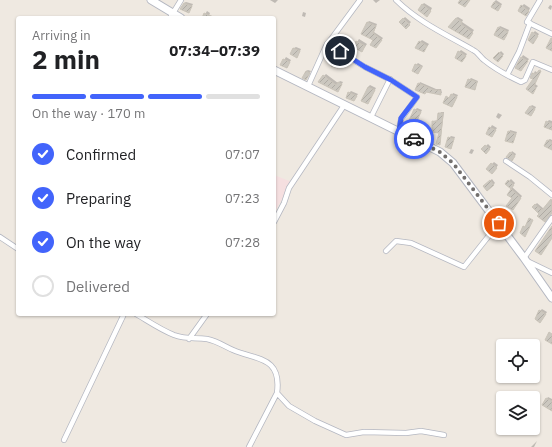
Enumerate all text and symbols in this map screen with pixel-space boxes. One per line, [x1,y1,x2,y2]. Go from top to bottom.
text: Arriving in [32,27,91,44]
pin [323,34,357,68]
icon: home [329,40,351,62]
text: 07:34–07:39 [169,41,260,60]
text: 2 min [32,42,100,76]
text: On the way · 170 m [32,105,145,122]
courier [394,119,434,159]
icon: car [403,128,425,150]
icon: check [32,143,54,165]
text: Confirmed [66,145,136,164]
text: 07:07 [225,146,260,163]
icon: check [32,187,54,209]
text: Preparing [66,189,131,208]
text: 07:23 [225,190,260,207]
pin [482,206,516,240]
icon: bag [488,212,510,234]
icon: check [32,231,54,253]
text: On the way [66,233,141,252]
text: 07:28 [225,234,260,251]
text: Delivered [66,277,130,296]
map controls [496,339,540,435]
button: locate [496,339,540,383]
button: layers [496,391,540,435]

